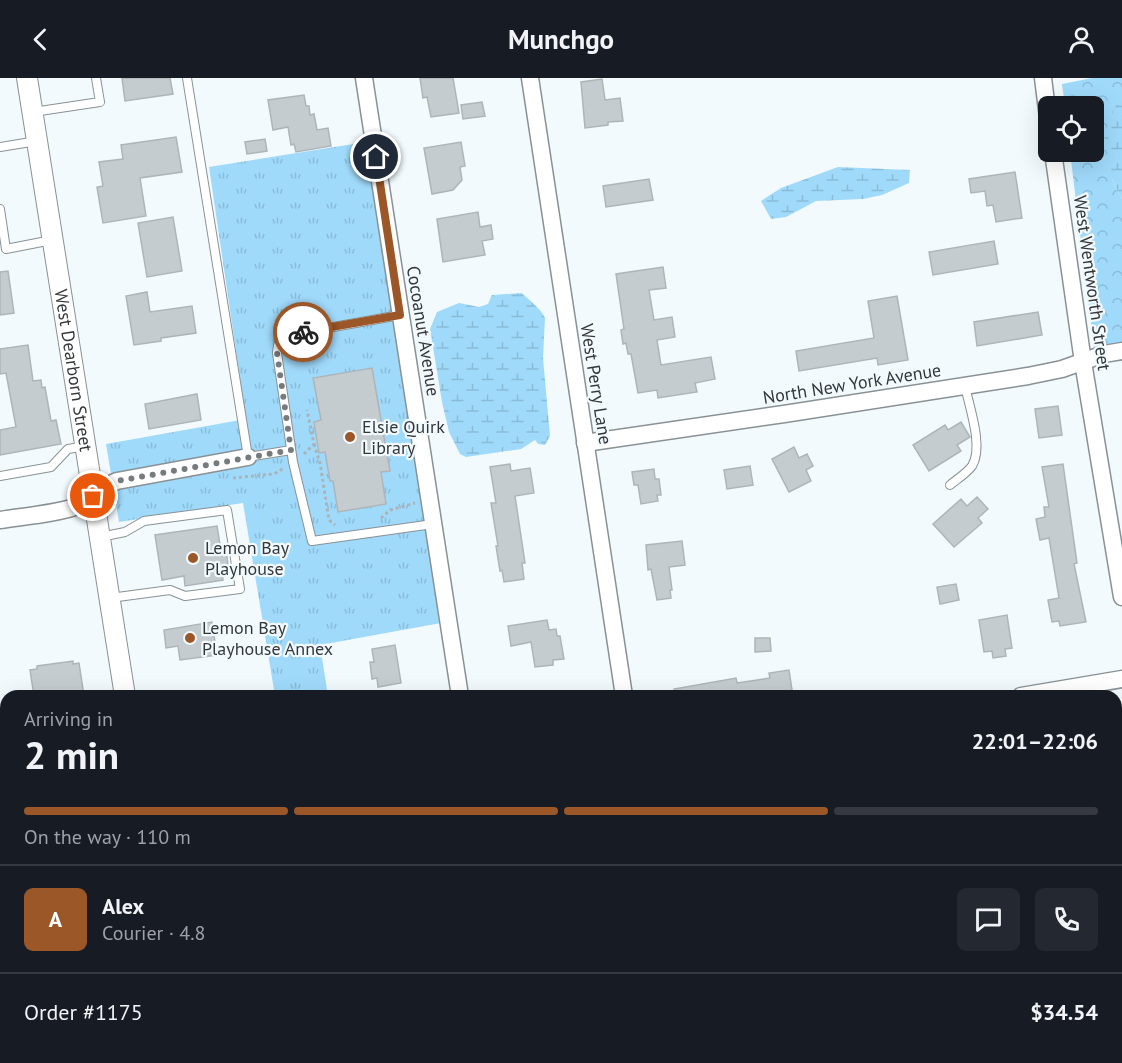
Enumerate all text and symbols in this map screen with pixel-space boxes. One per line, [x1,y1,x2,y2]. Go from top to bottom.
text: Munchgo [508,22,614,56]
icon: back [24,23,57,56]
icon: person [1065,23,1098,56]
map controls [1038,96,1104,162]
button: locate [1038,96,1104,162]
pin [350,131,401,182]
icon: home [359,140,392,173]
street label: West Wentworth Street [1069,194,1116,372]
street label: Cocoanut Avenue [402,264,445,398]
street label: West Dearborn Street [50,287,98,453]
courier [273,302,333,362]
icon: bike [287,316,320,349]
street label: West Perry Lane [576,322,617,446]
street label: North New York Avenue [761,358,943,409]
place label: Elsie Quirk Library [362,415,445,459]
marker: Elsie Quirk Library [343,430,357,444]
pin [67,470,118,521]
icon: bag [76,479,109,512]
place label: Lemon Bay Playhouse [205,536,290,580]
marker: Lemon Bay Playhouse [186,551,200,565]
place label: Lemon Bay Playhouse Annex [202,616,333,660]
marker: Lemon Bay Playhouse Annex [183,631,197,645]
text: Arriving in [24,706,113,732]
text: 22:01–22:06 [972,727,1098,755]
text: 2 min [24,729,119,780]
text: On the way · 110 m [24,824,191,850]
button: chat [957,888,1020,951]
button: phone [1035,888,1098,951]
text: Alex [102,892,144,920]
text: A [49,905,62,933]
text: Courier · 4.8 [102,920,205,946]
text: Order #1175 [24,998,143,1026]
text: $34.54 [1030,998,1098,1026]

